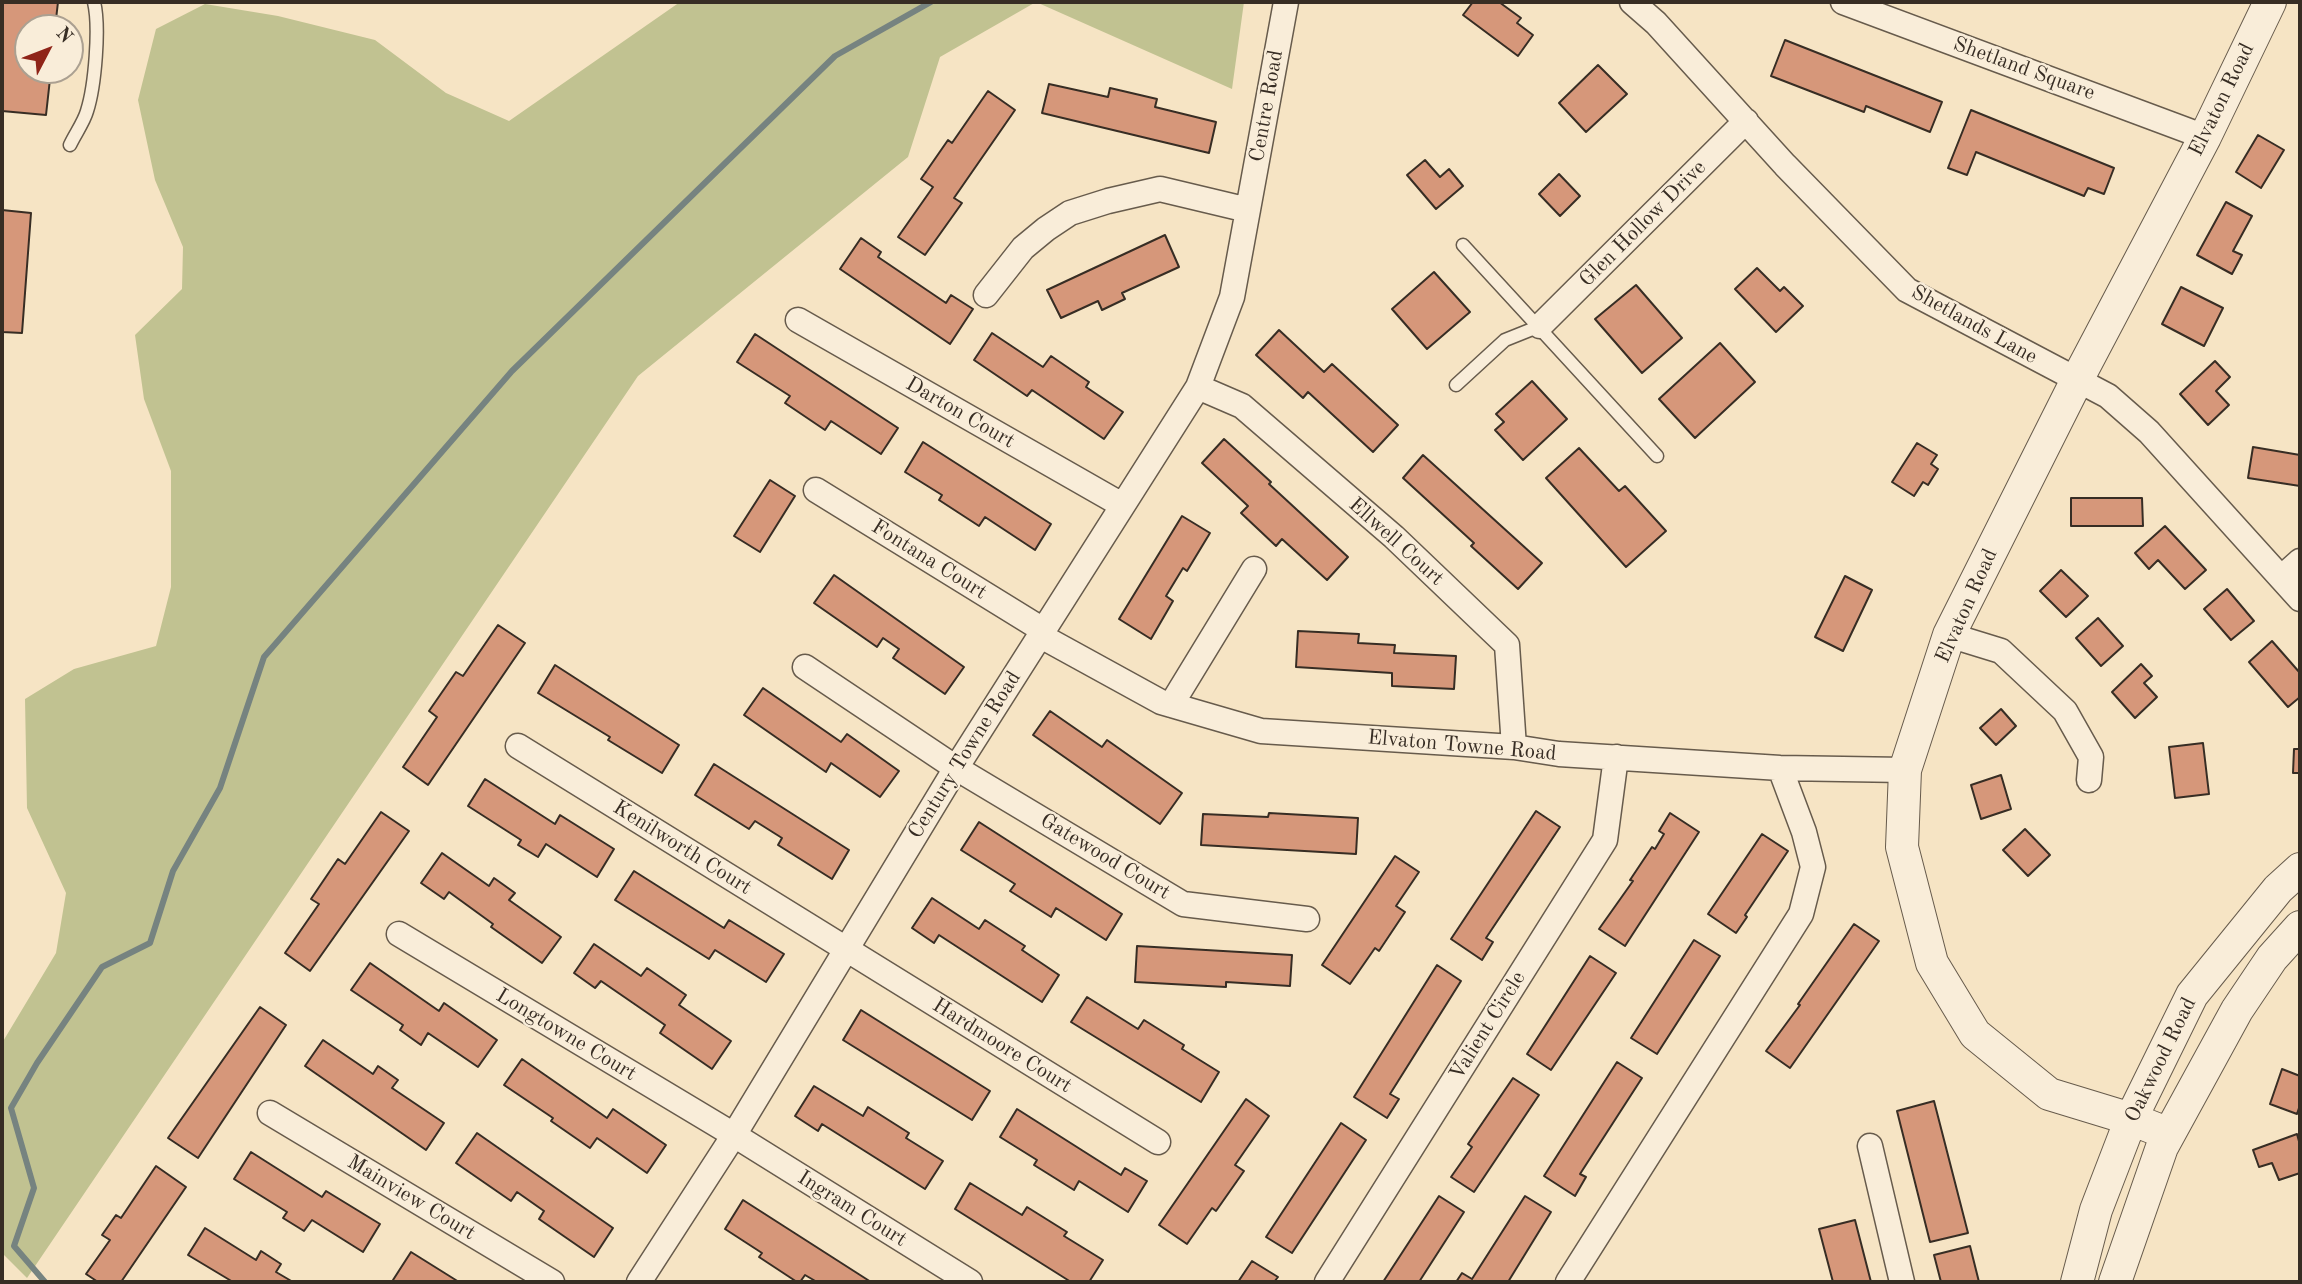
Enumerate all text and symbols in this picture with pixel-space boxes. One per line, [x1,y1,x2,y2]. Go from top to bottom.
north arrow [14,14,84,84]
text: N [52,24,75,48]
street label: Shetland Square [1950,32,2098,106]
street label: Elvaton Road [2184,39,2260,161]
street label: Centre Road [1245,48,1289,164]
street label: Glen Hollow Drive [1574,155,1712,293]
street label: Shetlands Lane [1907,280,2041,370]
street label: Darton Court [901,372,1019,454]
street label: Ellwell Court [1343,493,1449,591]
street label: Fontana Court [867,514,991,606]
street label: Elvaton Road [1931,545,2003,667]
street label: Century Towne Road [903,667,1027,843]
street label: Elvaton Towne Road [1366,725,1558,767]
street label: Kenilworth Court [608,795,756,901]
street label: Gatewood Court [1035,808,1175,906]
street label: Valient Circle [1445,967,1531,1085]
street label: Longtowne Court [491,983,641,1087]
street label: Hardmoore Court [928,993,1076,1099]
street label: Oakwood Road [2120,993,2202,1127]
street label: Mainview Court [342,1150,480,1246]
street label: Ingram Court [793,1165,911,1253]

